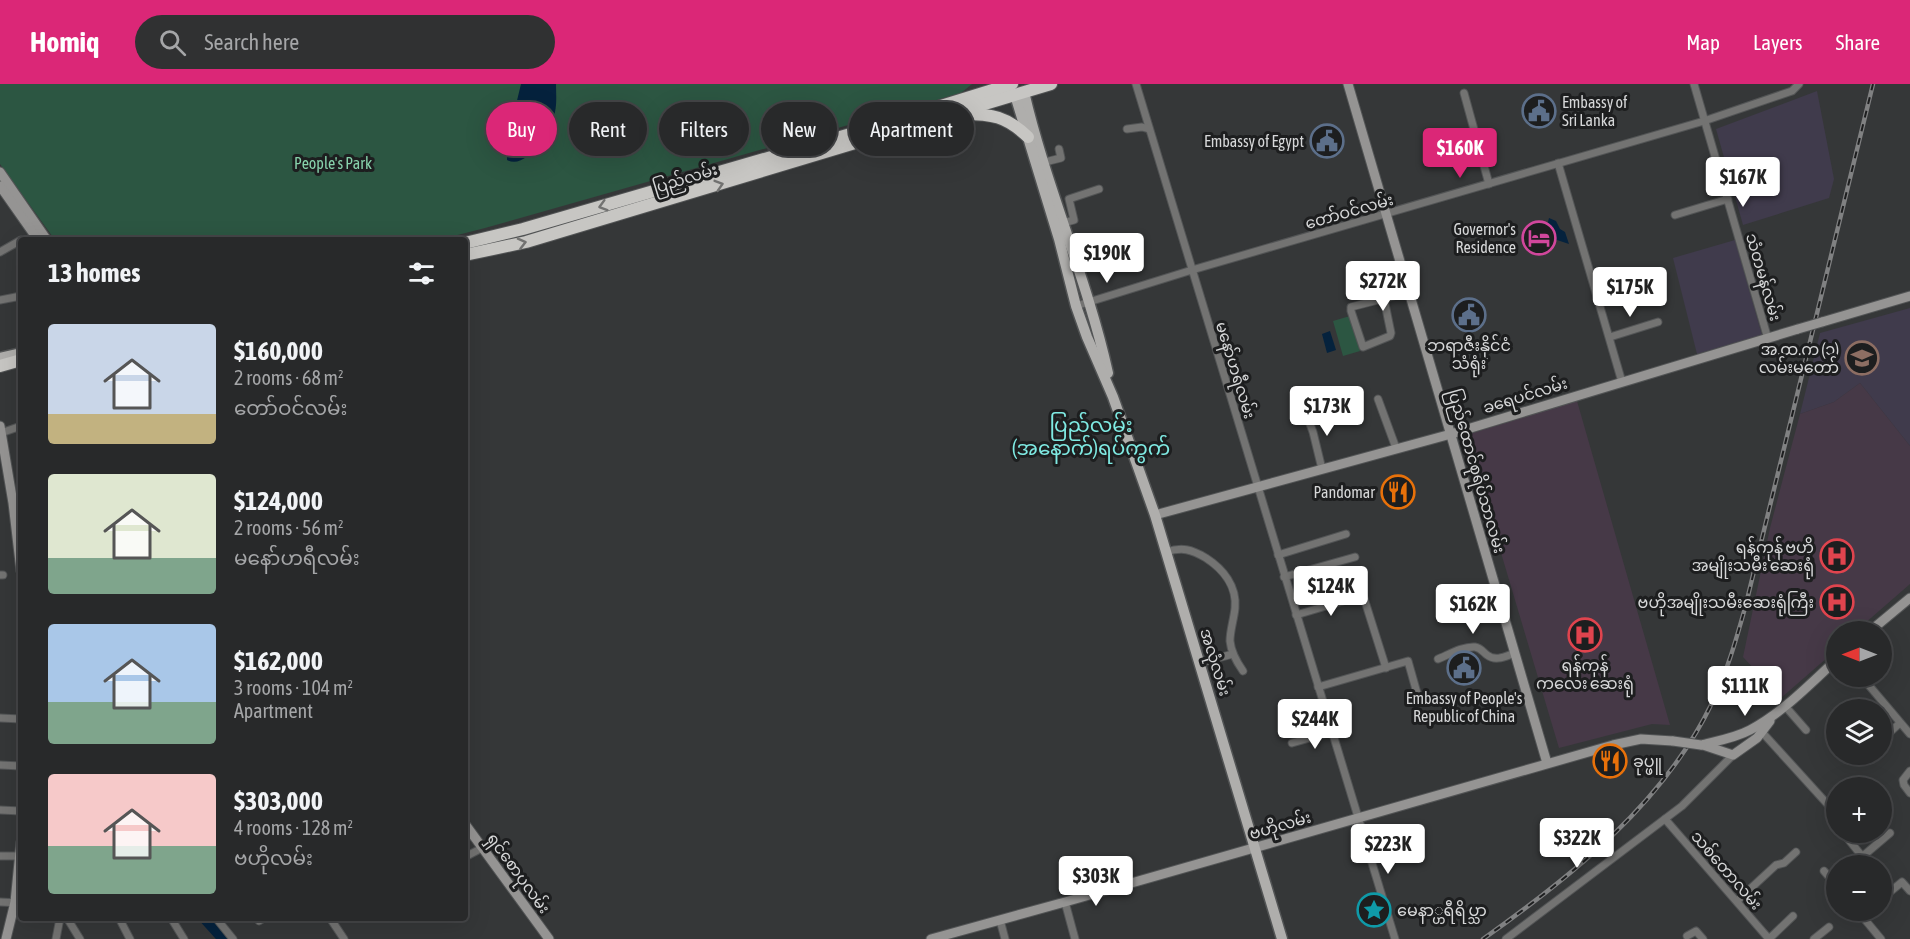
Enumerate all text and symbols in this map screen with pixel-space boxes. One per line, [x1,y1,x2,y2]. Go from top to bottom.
search box [135,15,555,69]
text: Homiq [30,26,99,58]
icon: search [156,26,189,59]
text: Search here [204,29,299,55]
text: Map [1686,30,1720,54]
text: Layers [1753,30,1803,54]
text: Share [1836,30,1880,54]
public building icon: Embassy of Sri Lanka [1521,93,1557,129]
place label: Embassy of Sri Lanka [1562,93,1628,129]
chip: Buy [486,102,557,156]
chip: Rent [569,102,647,156]
chip: Filters [659,102,749,156]
chip: New [761,102,837,156]
chip: Apartment [849,102,974,156]
public building icon: Embassy of Egypt [1309,123,1345,159]
pin: $160K [1418,128,1502,179]
place label: Embassy of Egypt [1204,132,1304,151]
text: $160K [1437,136,1483,159]
park label: People's Park [294,154,372,173]
pin: $167K [1701,157,1785,208]
street label: ပြည်လမ်း [650,158,721,201]
text: $167K [1720,165,1766,188]
one-way arrow [713,180,724,192]
street label: တော်ဝင်လမ်း [1302,188,1395,232]
one-way arrow [598,199,609,211]
place label: Governor's Residence [1453,220,1516,256]
hotel icon: Governor's Residence [1521,220,1557,256]
street label: သံတမန်လမ်း [1738,231,1787,324]
pin: $190K [1065,233,1149,284]
one-way arrow [517,237,527,250]
text: $190K [1084,241,1130,264]
icon: filters [405,257,438,290]
text: 13 homes [48,258,141,288]
pin: $272K [1341,261,1425,312]
pin: $175K [1588,267,1672,318]
text: $272K [1360,269,1406,292]
text: $175K [1607,275,1653,298]
public building icon: ဘရာဇီးနိုင်ငံ သံရုံး [1451,297,1487,333]
street label: မနော်ဟရီလမ်း [1208,319,1261,422]
place label: ဘရာဇီးနိုင်ငံ သံရုံး [1427,334,1511,378]
text: $160,000 [234,336,323,366]
place label: အ.ထ.က (၁) လမ်းမတော် [1759,340,1839,376]
school or university icon: အ.ထ.က (၁) လမ်းမတော် [1844,340,1880,376]
icon: home [96,348,168,420]
text: 2 rooms · 68 m² [234,366,344,389]
street label: ခရေပင်လမ်း [1480,372,1571,421]
pin: $173K [1285,386,1369,437]
street label: ပြည်ထောင်စုရိပ်သာလမ်း [1439,386,1511,557]
text: $173K [1304,394,1350,417]
text: တော်ဝင်လမ်း [234,396,347,419]
district label: ပြည်လမ်း (အနောက်)ရပ်ကွက် [1012,411,1170,464]
restaurant icon: Pandomar [1380,474,1416,510]
place label: Pandomar [1313,483,1375,501]
text: $124,000 [234,486,323,516]
icon: home [96,498,168,570]
text: 2 rooms · 56 m² [234,516,344,539]
place label: ရန်ကုန် ဗဟို အမျိုးသမီး ဆေးရုံ [1691,536,1814,580]
hospital icon: ရန်ကုန် ဗဟို အမျိုးသမီး ဆေးရုံ [1819,538,1855,574]
text: မနော်ဟရီလမ်း [234,546,360,569]
pin: $124K [1289,566,1373,617]
text: $124K [1308,574,1354,597]
pin: $162K [1431,584,1515,635]
hospital icon: ဗဟိုအမျိုးသမီးဆေးရုံကြီး [1819,584,1855,620]
place label: ဗဟိုအမျိုးသမီးဆေးရုံကြီး [1638,591,1814,617]
text: $162K [1450,592,1496,615]
hospital icon: ရန်ကုန် ကလေး ဆေးရုံ [1567,617,1603,653]
north arrow [1826,621,1892,687]
map controls [1826,621,1892,921]
street label: အလုံလမ်း [1191,626,1237,700]
text: $162,000 [234,646,323,676]
icon: home [96,648,168,720]
public building icon: Embassy of People's Republic of China [1446,650,1482,686]
place label: ရန်ကုန် ကလေး ဆေးရုံ [1536,654,1634,698]
pin: $111K [1703,666,1787,717]
text: $111K [1722,674,1768,697]
text: 3 rooms · 104 m² [234,676,353,699]
place label: Embassy of People's Republic of China [1406,689,1523,726]
text: Apartment [234,699,313,722]
pin: $244K [1273,699,1357,750]
button: layers [1826,699,1892,765]
text: $244K [1292,707,1338,730]
restaurant icon: ခုပ္ဖူ [1592,743,1628,779]
place label: ခုပ္ဖူ [1633,752,1663,776]
button: + [1826,777,1892,843]
text: $303,000 [234,786,323,816]
icon: home [96,798,168,870]
street label: ဗဟိုလမ်း [1247,806,1314,848]
text: 4 rooms · 128 m² [234,816,353,839]
pin: $322K [1535,818,1619,869]
pin: $223K [1346,824,1430,875]
text: $322K [1554,826,1600,849]
street label: သစ်တောလမ်း [1688,826,1768,913]
street label: ရှင်စောပုလမ်း [479,828,556,920]
text: $223K [1365,832,1411,855]
text: ဗဟိုလမ်း [234,846,313,869]
button: − [1826,855,1892,921]
pin: $303K [1054,856,1138,907]
text: $303K [1073,864,1119,887]
place icon: မေနာ္ဟရီရိပ္သာ [1356,892,1392,928]
place label: မေနာ္ဟရီရိပ္သာ [1397,900,1487,924]

